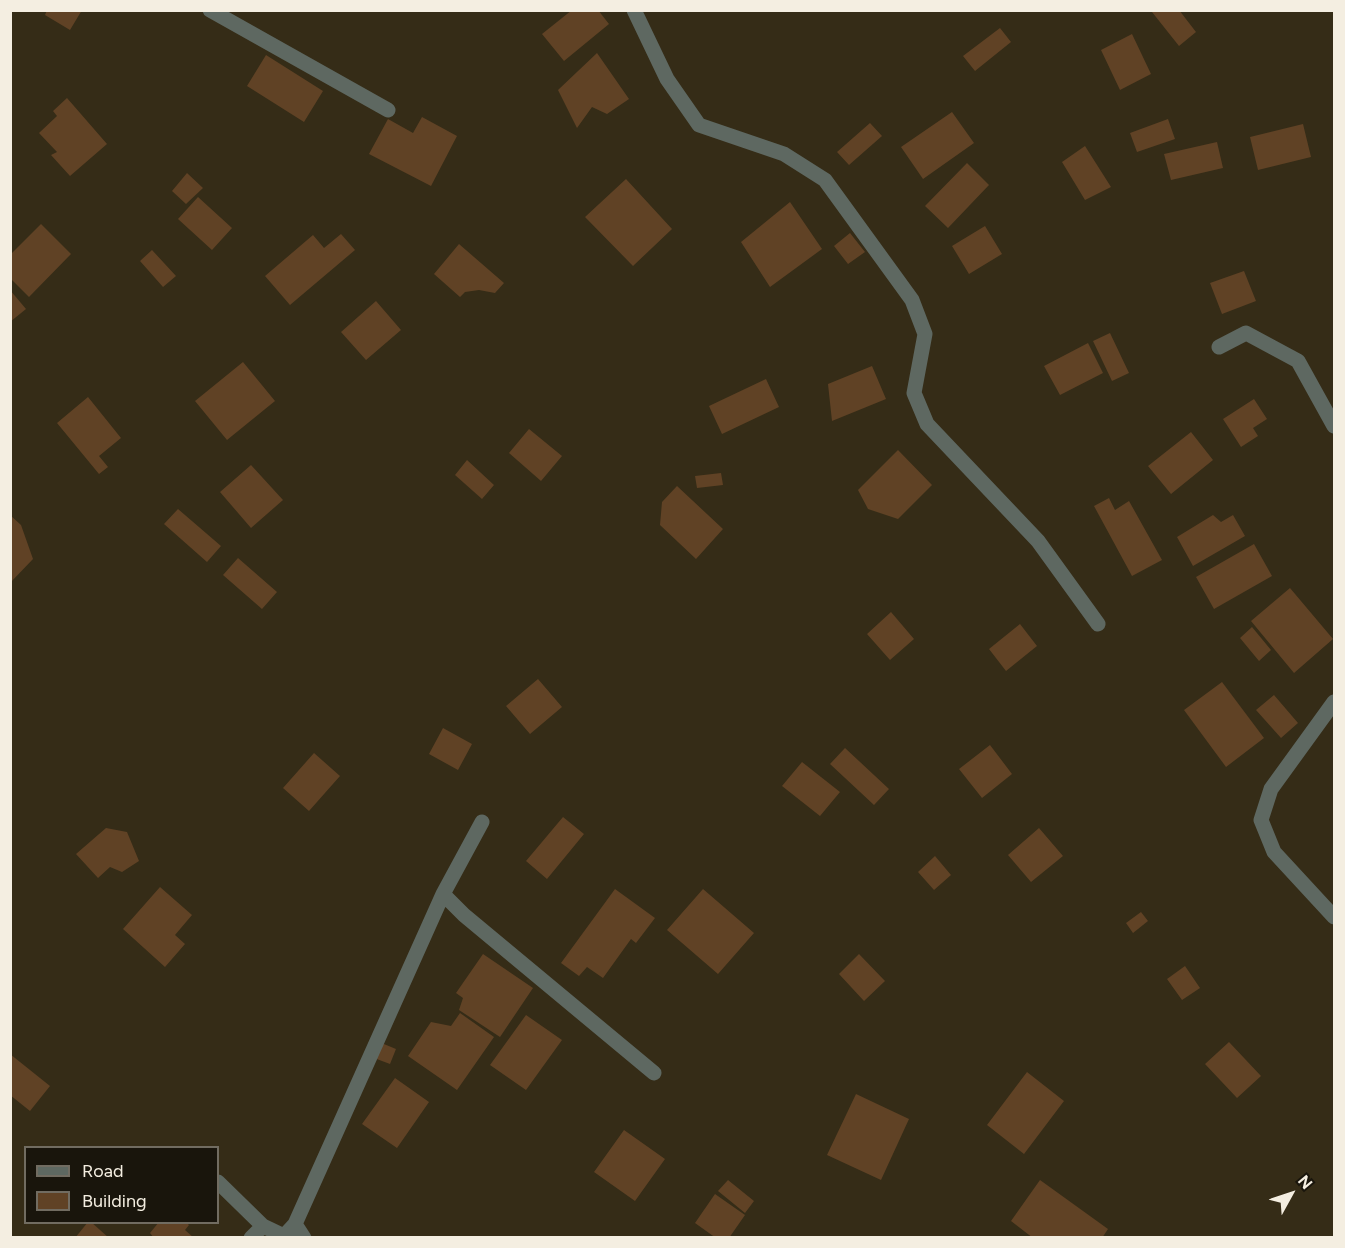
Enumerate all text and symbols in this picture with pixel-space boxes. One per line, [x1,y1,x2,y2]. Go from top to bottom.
legend [24,1146,219,1224]
text: Road [82,1160,123,1182]
north arrow [1261,1164,1321,1224]
text: N [1294,1171,1316,1193]
text: Building [82,1190,147,1212]

